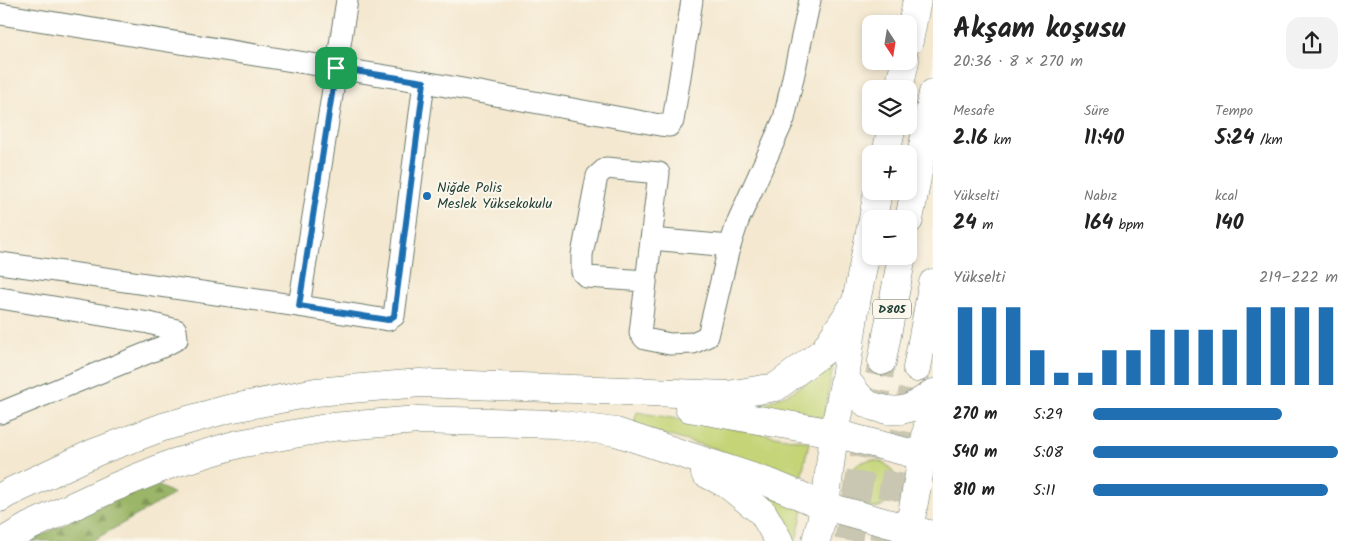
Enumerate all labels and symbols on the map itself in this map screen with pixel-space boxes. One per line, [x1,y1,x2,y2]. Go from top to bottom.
north arrow [862,15,918,70]
pin [315,47,357,89]
place label: Niğde Polis Meslek Yüksekokulu [437,177,552,215]
marker: Niğde Polis Meslek Yüksekokulu [421,190,433,202]
road number: D805 [873,300,911,318]

